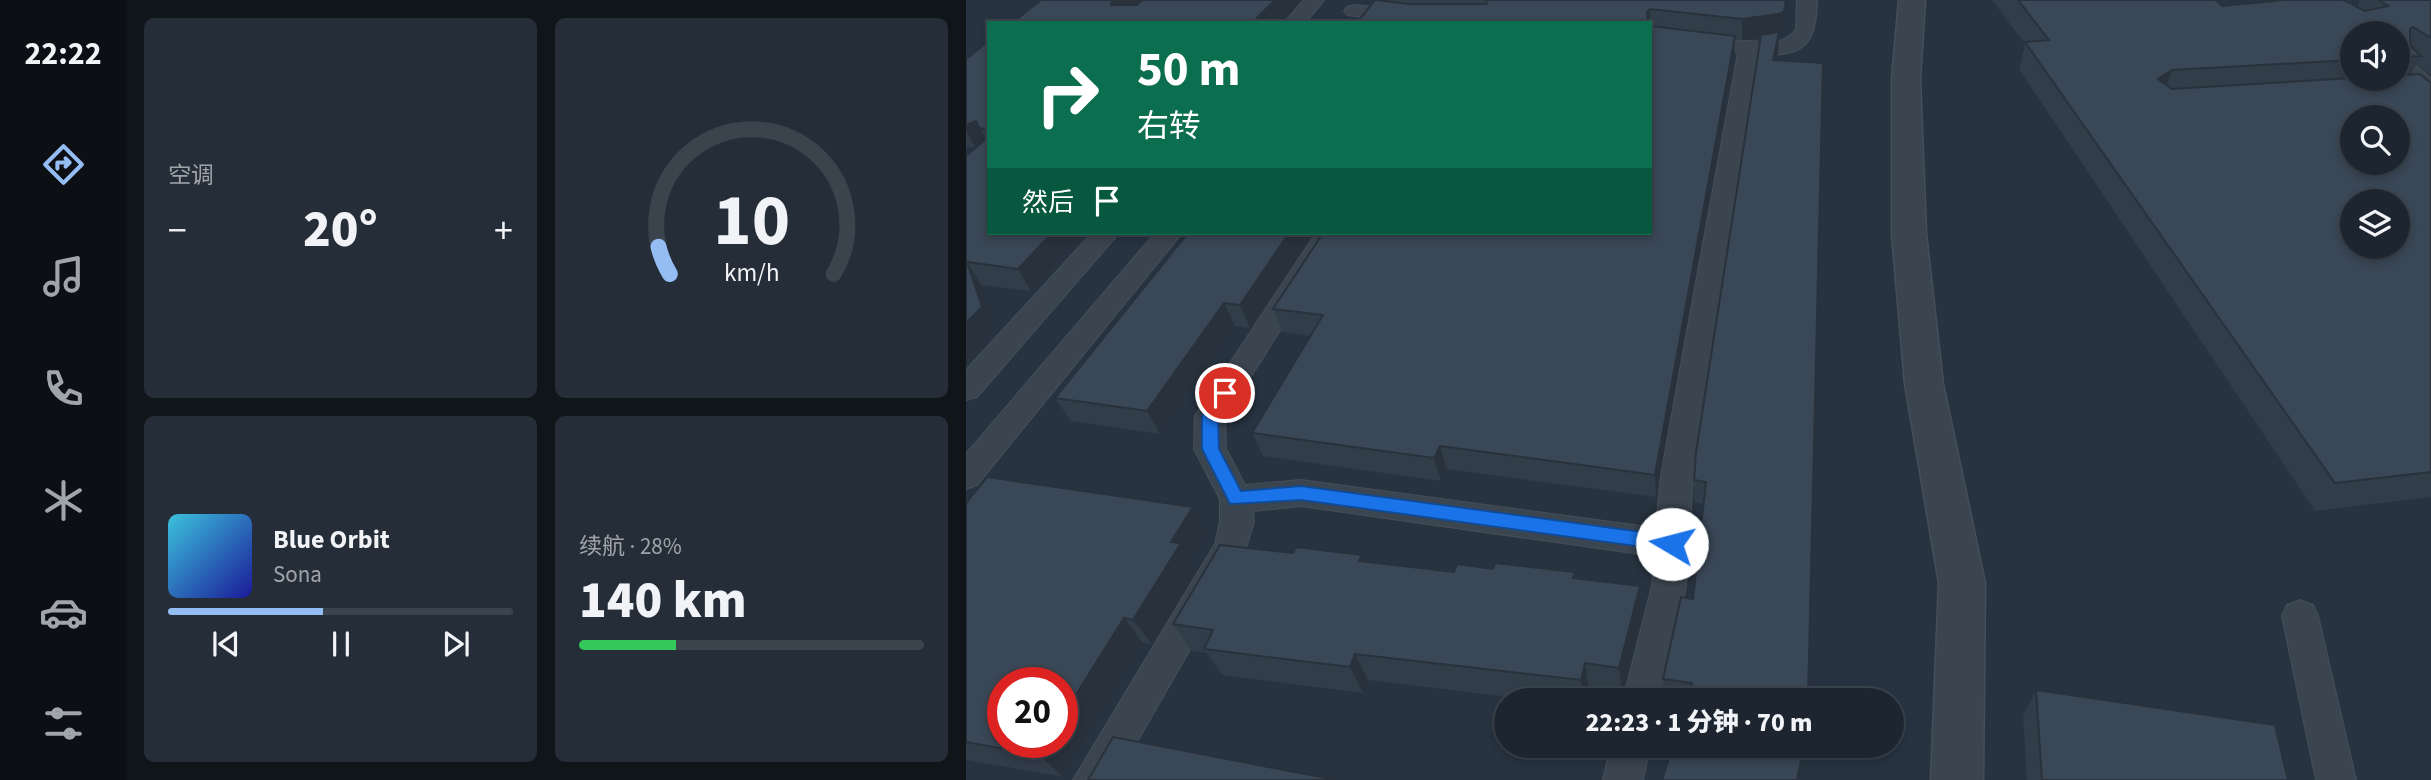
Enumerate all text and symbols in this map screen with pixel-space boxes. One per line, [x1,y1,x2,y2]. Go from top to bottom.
map controls [2340,21,2410,259]
button: sound [2340,21,2410,91]
text: 22:22 [24,31,102,77]
text: 50 m [1137,35,1241,105]
icon: right [1022,49,1113,140]
text: 右转 [1137,104,1201,150]
button: search [2340,105,2410,175]
icon: directions [39,140,88,189]
text: 空调 [168,159,214,192]
text: 10 [713,169,790,273]
icon: arrive [1088,182,1126,220]
text: 然后 [1022,184,1074,221]
button: layers [2340,189,2410,259]
text: 20° [303,193,378,267]
text: − [168,204,187,258]
text: + [494,204,513,258]
icon: music [39,252,88,301]
text: km/h [724,255,779,291]
pin [1195,363,1255,423]
icon: phone [39,364,88,413]
icon: arrive [1206,374,1244,412]
icon: climate [39,476,88,525]
position arrow [1635,507,1709,581]
text: Blue Orbit [273,521,390,558]
text: 续航 · 28% [579,530,682,563]
text: Sona [273,558,322,591]
text: 140 km [579,564,747,638]
icon: car [39,588,88,637]
icon: previous [207,625,245,663]
icon: pause [322,625,360,663]
icon: next [437,625,475,663]
speed limit sign: 20 [987,667,1078,758]
icon: filters [39,699,88,748]
text: 22:23 · 1 分钟 · 70 m [1585,704,1813,741]

